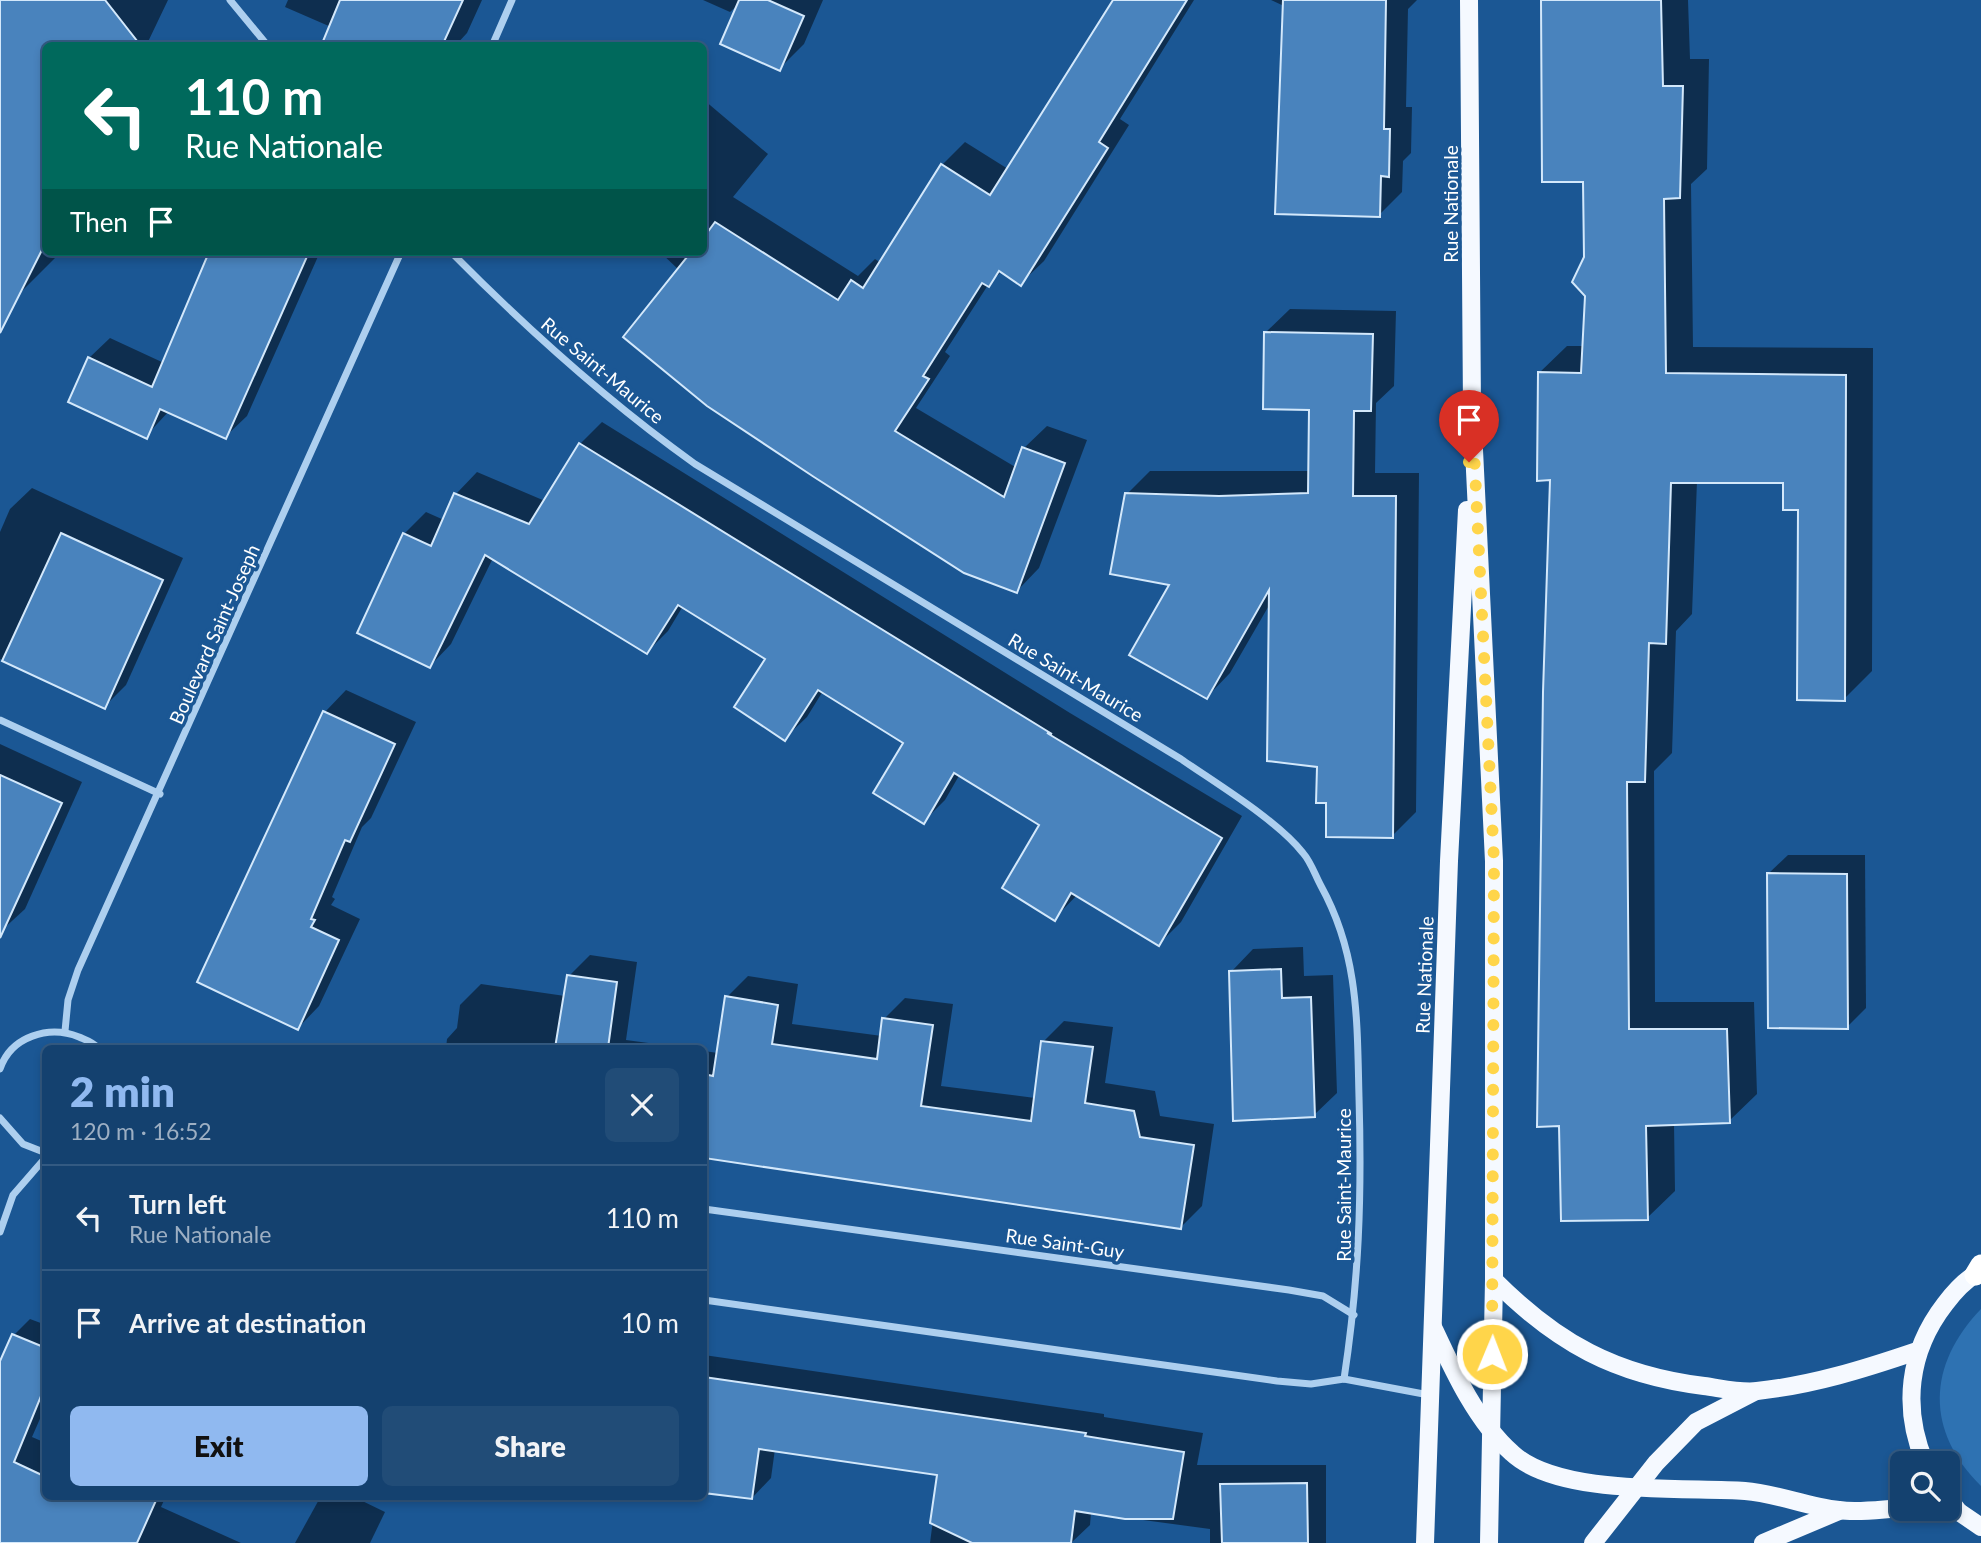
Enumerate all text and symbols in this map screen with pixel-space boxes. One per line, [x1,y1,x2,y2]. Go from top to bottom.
text: 110 m [185,67,323,125]
icon: left [70,70,161,161]
text: Rue Nationale [185,126,383,165]
street label: Rue Nationale [1439,145,1462,263]
icon: arrive [142,203,180,241]
text: Then [70,206,128,238]
street label: Rue Saint-Maurice [537,312,669,428]
pin [1439,390,1499,462]
icon: arrive [1450,401,1488,439]
street label: Boulevard Saint-Joseph [164,541,264,727]
street label: Rue Saint-Maurice [1004,628,1148,726]
street label: Rue Nationale [1410,916,1438,1034]
text: 2 min [70,1066,175,1116]
button: close [605,1068,679,1142]
street label: Rue Saint-Maurice [1332,1108,1355,1262]
text: 120 m · 16:52 [70,1117,212,1145]
text: Turn left [129,1188,226,1220]
icon: left [70,1199,108,1237]
text: 110 m [606,1202,679,1234]
text: Rue Nationale [129,1220,271,1248]
street label: Rue Saint-Guy [1004,1223,1126,1263]
icon: arrive [70,1304,108,1342]
text: Arrive at destination [129,1307,366,1339]
text: 10 m [621,1307,679,1339]
position arrow [1455,1317,1529,1391]
button: Exit [70,1406,368,1486]
button: Share [382,1406,679,1486]
map controls [1890,1451,1960,1521]
button: search [1890,1451,1960,1521]

